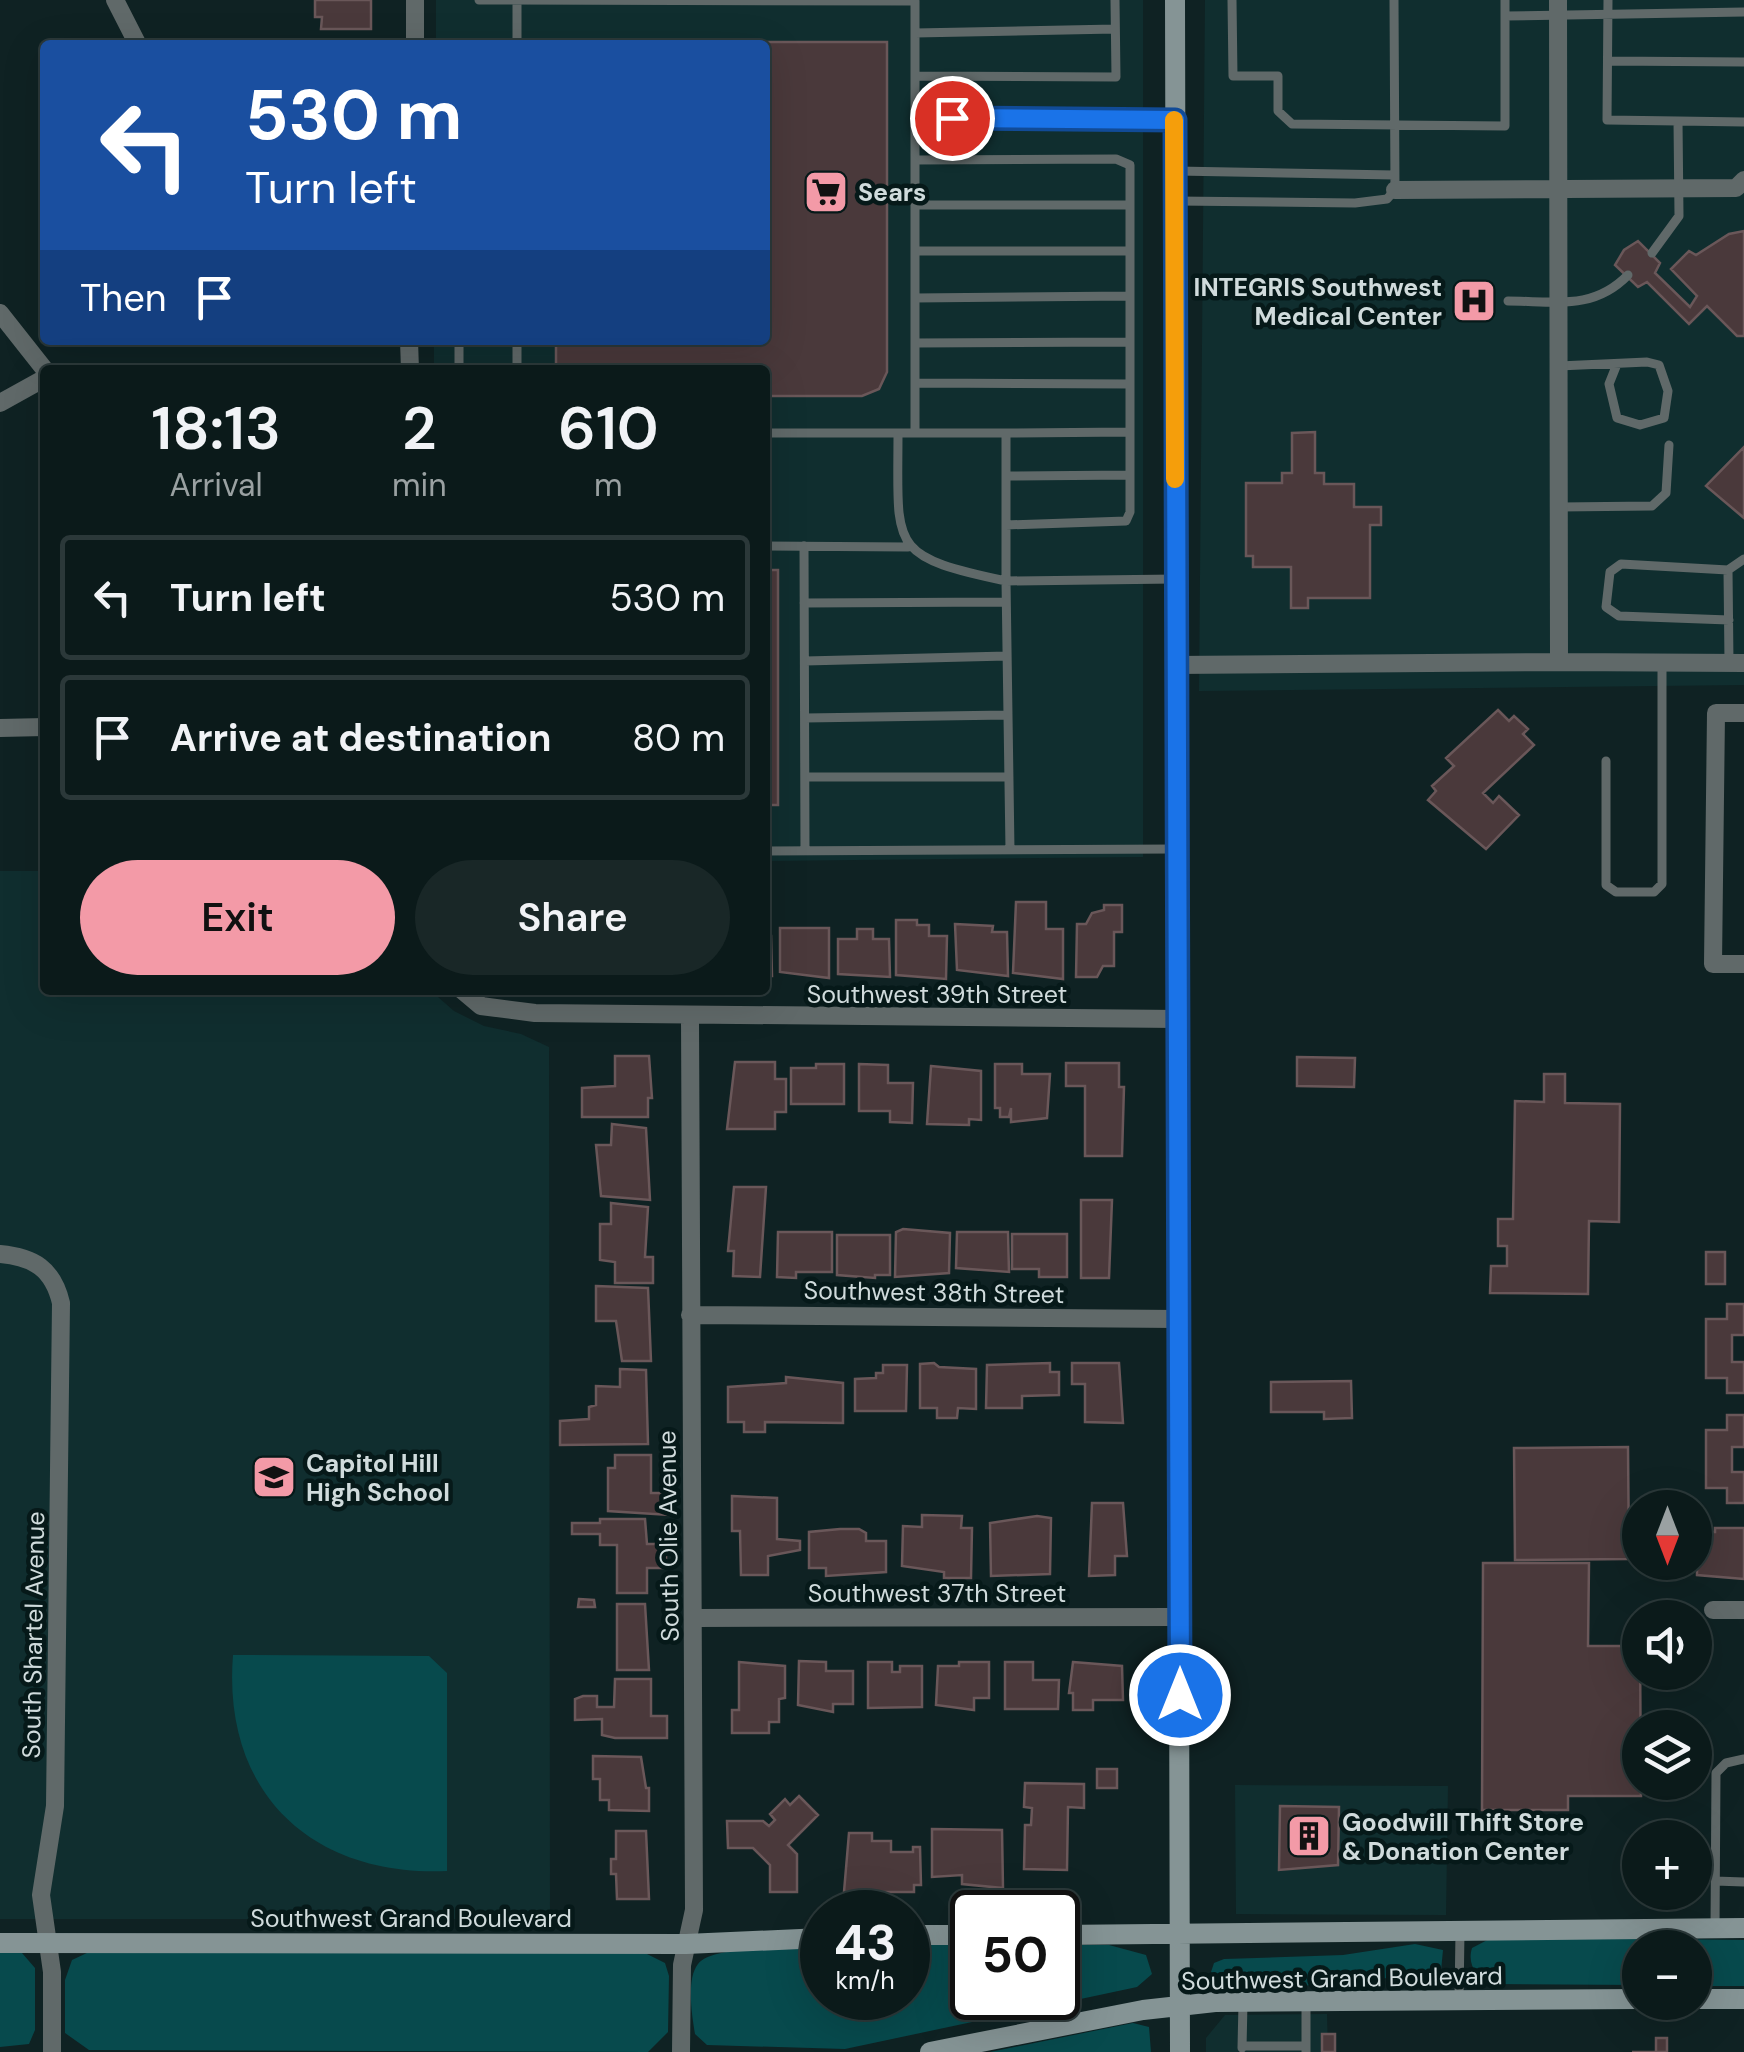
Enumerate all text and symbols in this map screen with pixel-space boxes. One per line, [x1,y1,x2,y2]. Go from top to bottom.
text: 530 m [245,70,462,161]
pin [910,76,995,161]
icon: left [80,80,210,210]
icon: arrive [925,91,980,146]
text: Turn left [245,158,417,217]
supermarket icon: Sears [803,169,849,215]
place label: Sears [858,176,926,209]
icon: arrive [187,270,242,325]
place label: INTEGRIS Southwest Medical Center [1194,271,1442,333]
text: Then [80,273,167,323]
hospital icon: INTEGRIS Southwest Medical Center [1451,278,1497,324]
text: 18:13 [151,389,281,468]
text: 2 [402,389,437,468]
text: 610 [558,389,659,468]
text: Arrival [169,464,263,506]
text: min [392,464,447,506]
text: m [594,464,623,506]
icon: left [85,570,140,625]
text: Turn left [170,573,326,623]
text: 530 m [609,573,725,623]
icon: arrive [85,710,140,765]
text: Arrive at destination [170,713,552,763]
text: 80 m [632,713,725,763]
button: Exit [80,860,395,975]
button: Share [415,860,730,975]
street label: Southwest 39th Street [807,978,1067,1011]
street label: Southwest 38th Street [803,1274,1065,1311]
street label: South Olie Avenue [650,1430,687,1642]
place label: Capitol Hill High School [306,1447,450,1509]
school or university icon: Capitol Hill High School [251,1454,297,1500]
north arrow [1622,1490,1712,1580]
map controls [1622,1490,1712,2020]
street label: South Shartel Avenue [15,1511,52,1759]
street label: Southwest 37th Street [808,1577,1066,1610]
button: sound [1622,1600,1712,1690]
position arrow [1128,1643,1232,1747]
button: layers [1622,1710,1712,1800]
place label: Goodwill Thift Store & Donation Center [1342,1806,1584,1868]
building icon: Goodwill Thift Store & Donation Center [1286,1813,1332,1859]
button: + [1622,1820,1712,1910]
speed limit sign: 50 [950,1890,1080,2020]
street label: Southwest Grand Boulevard [250,1902,572,1935]
text: 43 [834,1910,896,1976]
button: − [1622,1930,1712,2020]
street label: Southwest Grand Boulevard [1181,1959,1503,1998]
text: km/h [835,1964,895,1997]

